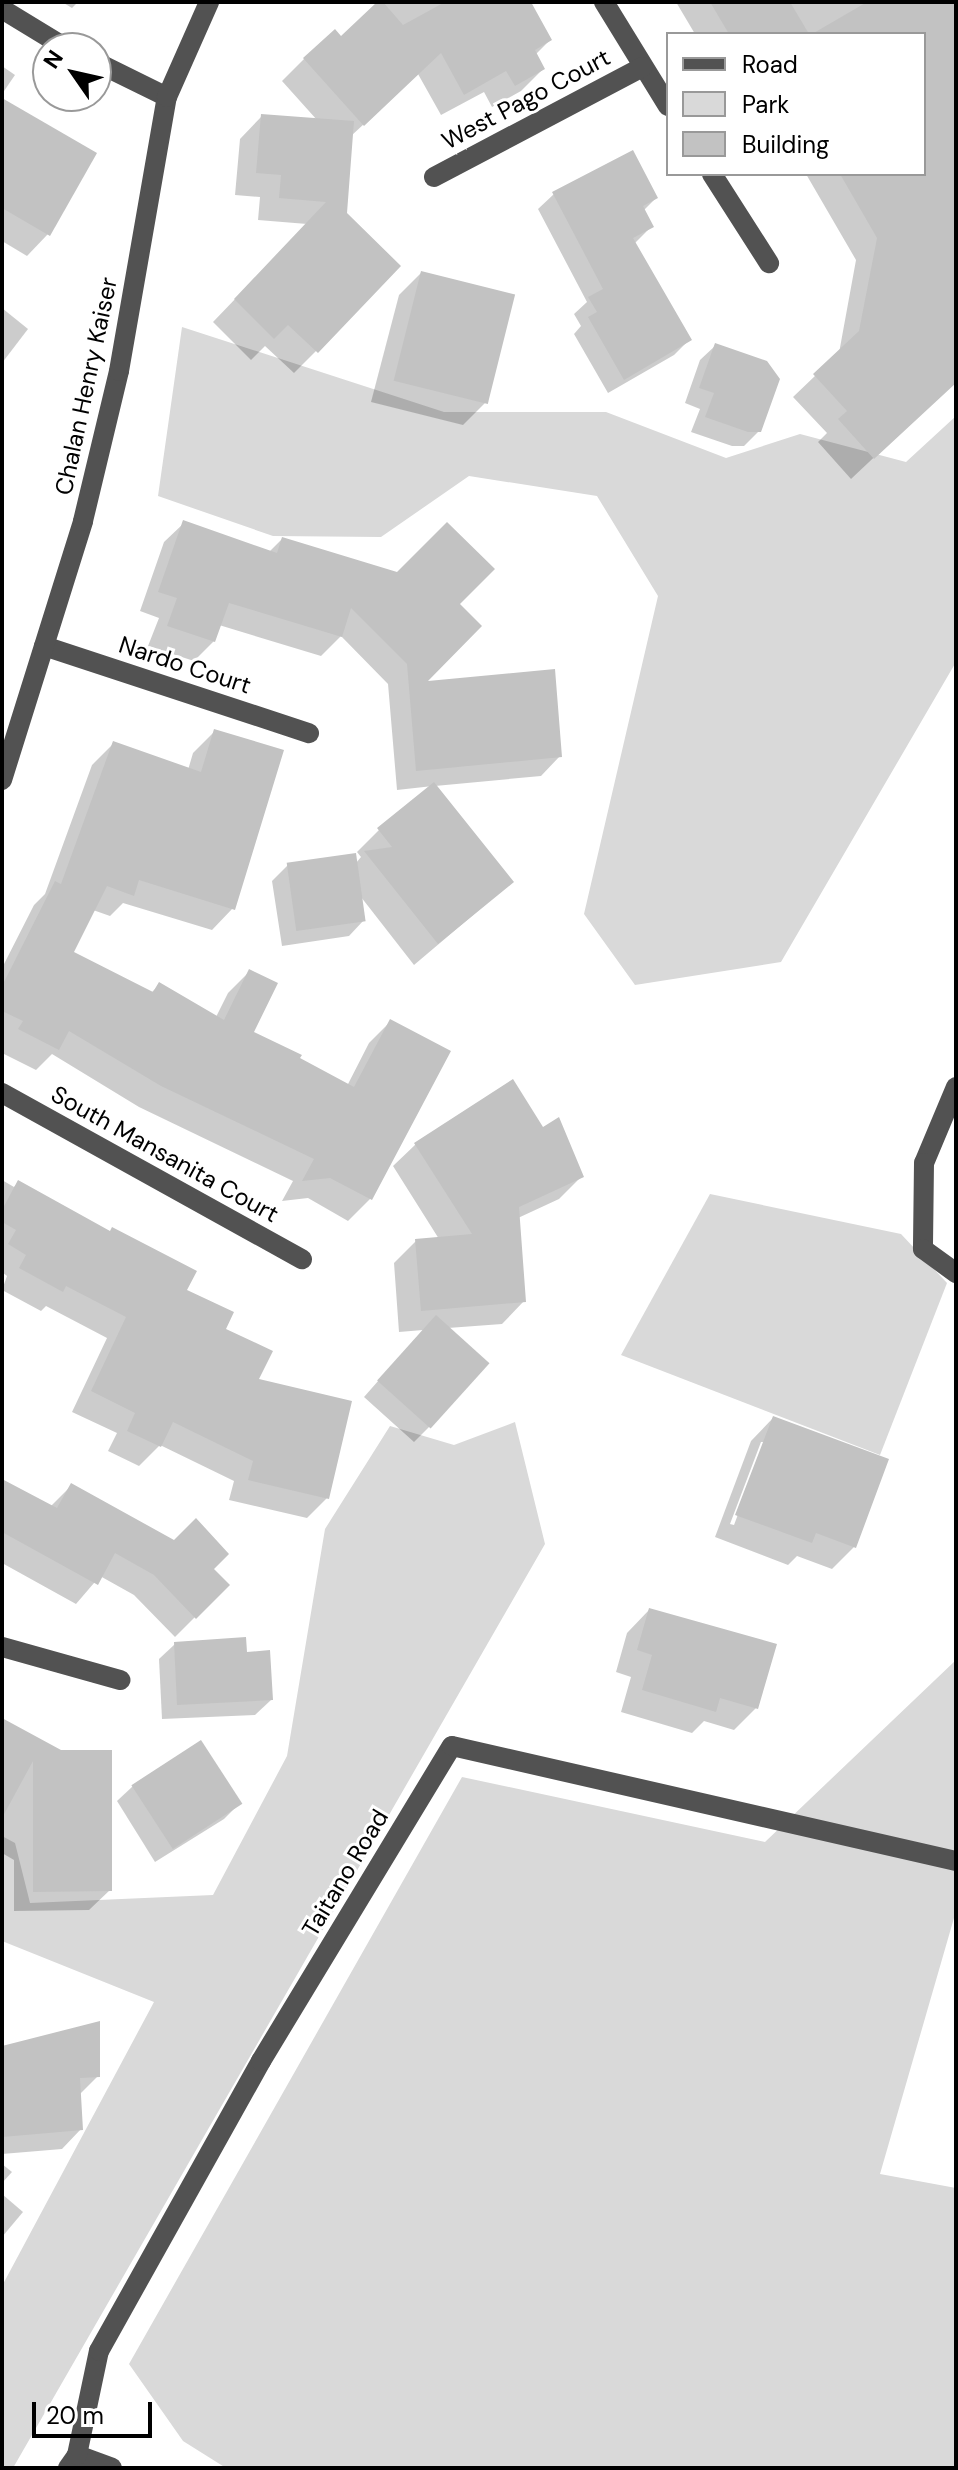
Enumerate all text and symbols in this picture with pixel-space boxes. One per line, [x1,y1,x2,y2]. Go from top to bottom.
north arrow [32,32,112,112]
legend [666,32,926,176]
street label: West Pago Court [437,43,615,155]
text: N [37,45,70,74]
text: Road [742,49,798,80]
text: Park [742,89,789,120]
text: Building [742,129,829,160]
street label: Chalan Henry Kaiser [49,275,123,497]
street label: Nardo Court [115,630,255,700]
street label: South Mansanita Court [46,1079,284,1229]
street label: Taitano Road [296,1804,394,1942]
scale bar [36,2386,156,2436]
text: 20 m [46,2400,104,2431]

